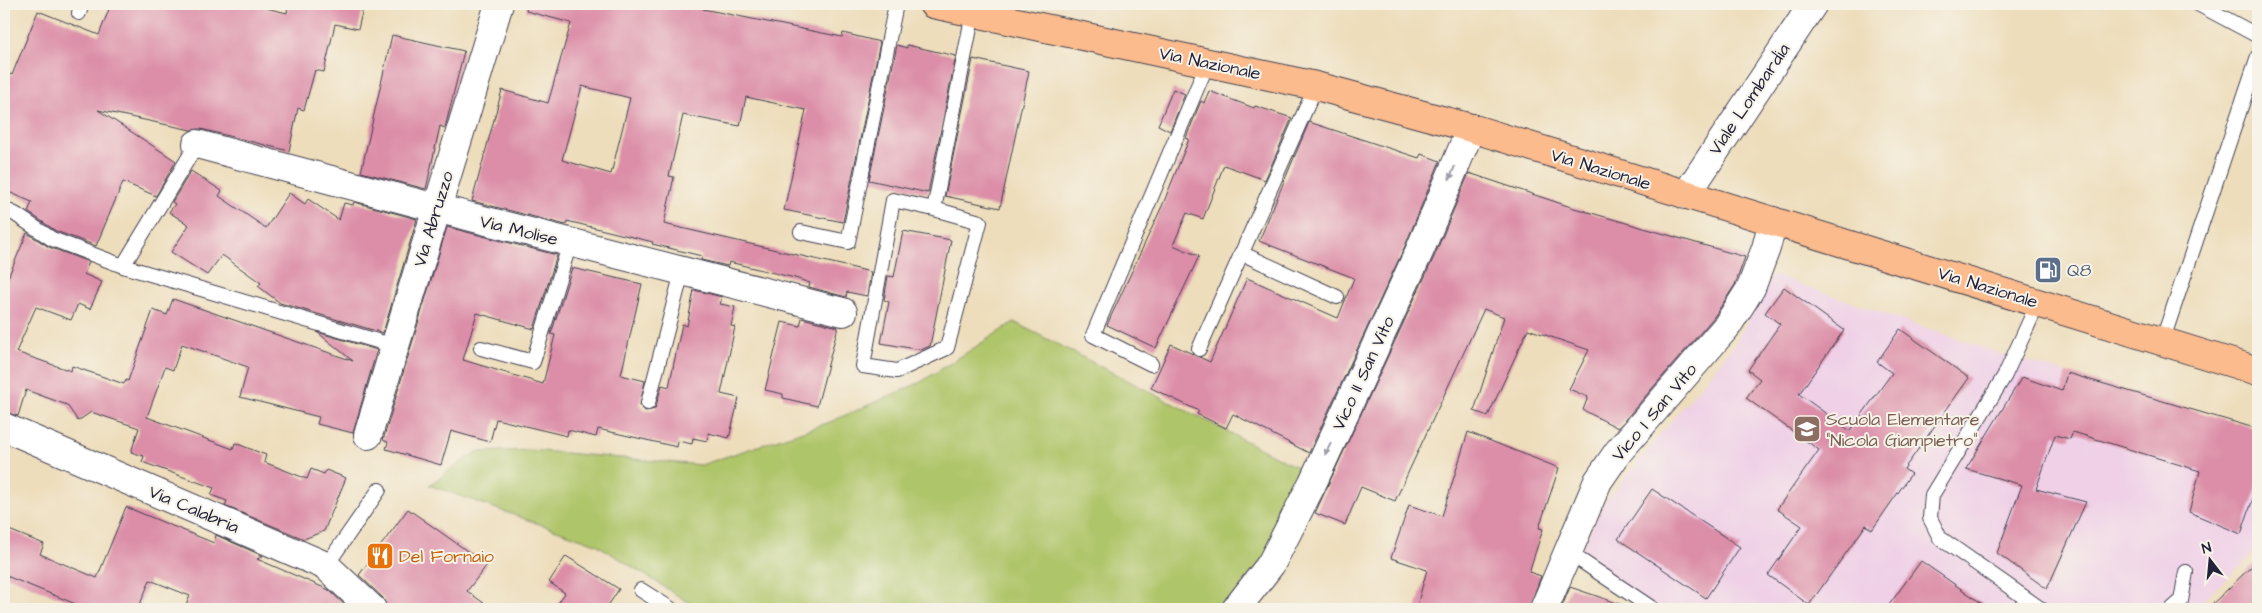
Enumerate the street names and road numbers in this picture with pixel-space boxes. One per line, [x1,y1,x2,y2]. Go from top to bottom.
street label: Viale Lombardia [1703,38,1796,160]
street label: Via Nazionale [1157,41,1263,87]
street label: Via Nazionale [1548,142,1654,197]
street label: Via Abruzzo [407,168,460,270]
street label: Via Molise [477,209,561,252]
street label: Via Nazionale [1935,260,2041,315]
street label: Vico II San Vito [1326,312,1401,435]
street label: Vico I San Vito [1606,358,1703,467]
street label: Via Calabria [145,479,243,540]

